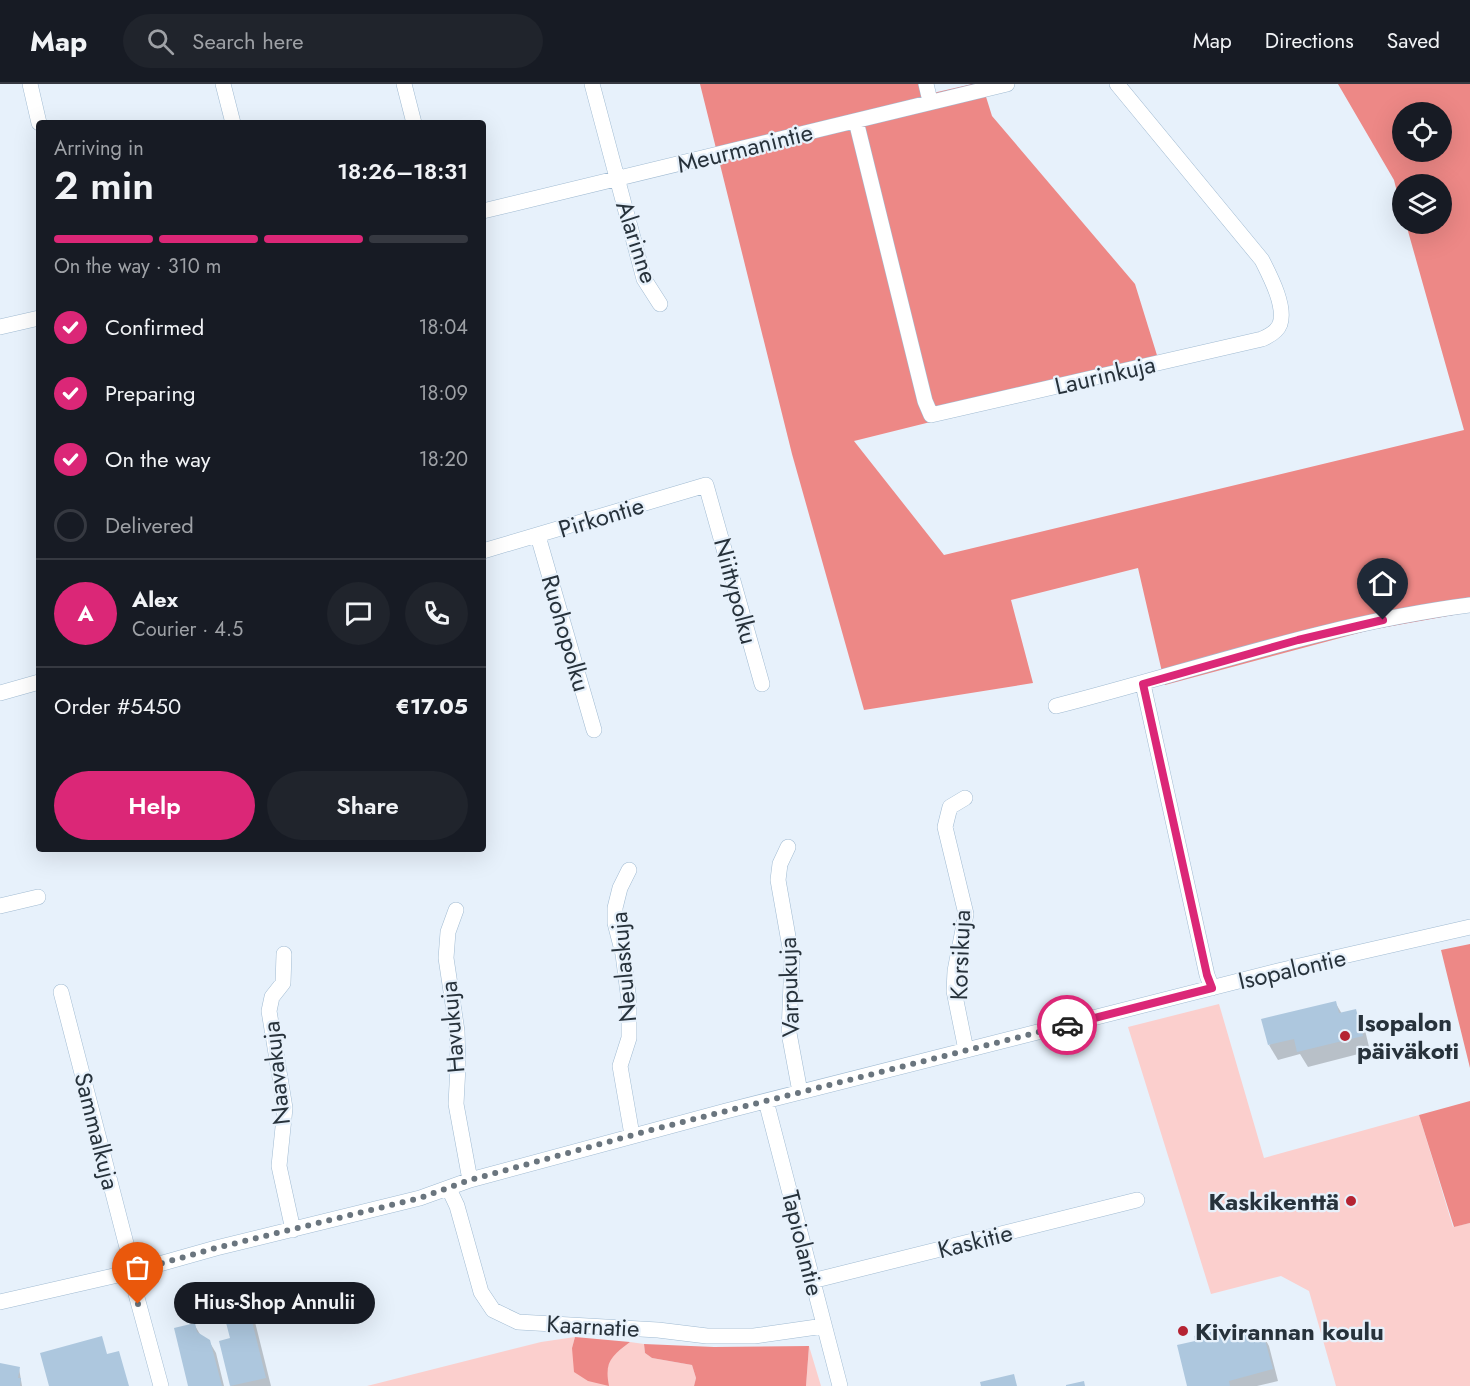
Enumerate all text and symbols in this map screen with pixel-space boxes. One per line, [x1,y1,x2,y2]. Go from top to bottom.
search box [123,14,543,68]
text: Map [30,21,87,62]
icon: search [144,25,177,58]
text: Search here [192,25,304,57]
text: Map [1193,26,1232,56]
text: Directions [1265,26,1354,56]
text: Saved [1387,26,1440,56]
map controls [1392,102,1452,234]
button: locate [1392,102,1452,162]
street label: Meurmanintie [673,114,817,182]
text: Arriving in [54,134,144,163]
text: 18:26–18:31 [337,155,468,187]
text: 2 min [54,157,154,214]
button: layers [1392,174,1452,234]
street label: Alarinne [607,196,667,288]
text: On the way · 310 m [54,252,221,281]
icon: check [54,311,87,344]
text: Confirmed [105,311,204,343]
text: 18:04 [418,313,468,342]
street label: Laurinkuja [1051,346,1159,404]
icon: check [54,377,87,410]
text: Preparing [105,377,196,409]
text: 18:09 [419,379,468,408]
icon: check [54,443,87,476]
text: On the way [105,443,210,475]
text: 18:20 [419,445,468,474]
street label: Pirkontie [554,487,648,547]
text: Delivered [105,509,194,541]
street label: Niittypolku [705,534,767,648]
pin [1357,558,1408,620]
icon: home [1366,567,1399,600]
street label: Ruohopolku [533,570,599,696]
button: chat [327,582,390,645]
button: phone [405,582,468,645]
text: Alex [132,583,178,615]
text: A [77,597,94,629]
text: Courier · 4.5 [132,615,243,644]
text: Order #5450 [54,690,181,722]
text: €17.05 [395,690,468,722]
button: Help [54,771,255,840]
button: Share [267,771,468,840]
street label: Korsikuja [941,909,979,1001]
street label: Neulaskuja [601,910,645,1024]
street label: Varpukuja [770,936,808,1038]
street label: Isopalontie [1235,940,1349,998]
street label: Havukuja [431,980,473,1074]
courier [1037,995,1097,1055]
place label: Isopalon päiväkoti [1357,1005,1459,1068]
icon: car [1051,1009,1084,1042]
street label: Naavakuja [253,1019,299,1127]
marker: Isopalon päiväkoti [1338,1029,1352,1043]
street label: Sammalkuja [66,1069,128,1193]
place label: Kaskikenttä [1209,1184,1339,1219]
street label: Tapiolantie [773,1187,833,1299]
marker: Kaskikenttä [1344,1194,1358,1208]
street label: Kaskitie [934,1215,1016,1267]
pin [112,1242,163,1304]
icon: bag [121,1251,154,1284]
callout: Hius-Shop Annulii [174,1283,375,1325]
text: Hius-Shop Annulii [194,1288,355,1317]
street label: Kaarnatie [545,1306,641,1346]
place label: Kivirannan koulu [1195,1314,1384,1349]
marker: Kivirannan koulu [1176,1324,1190,1338]

